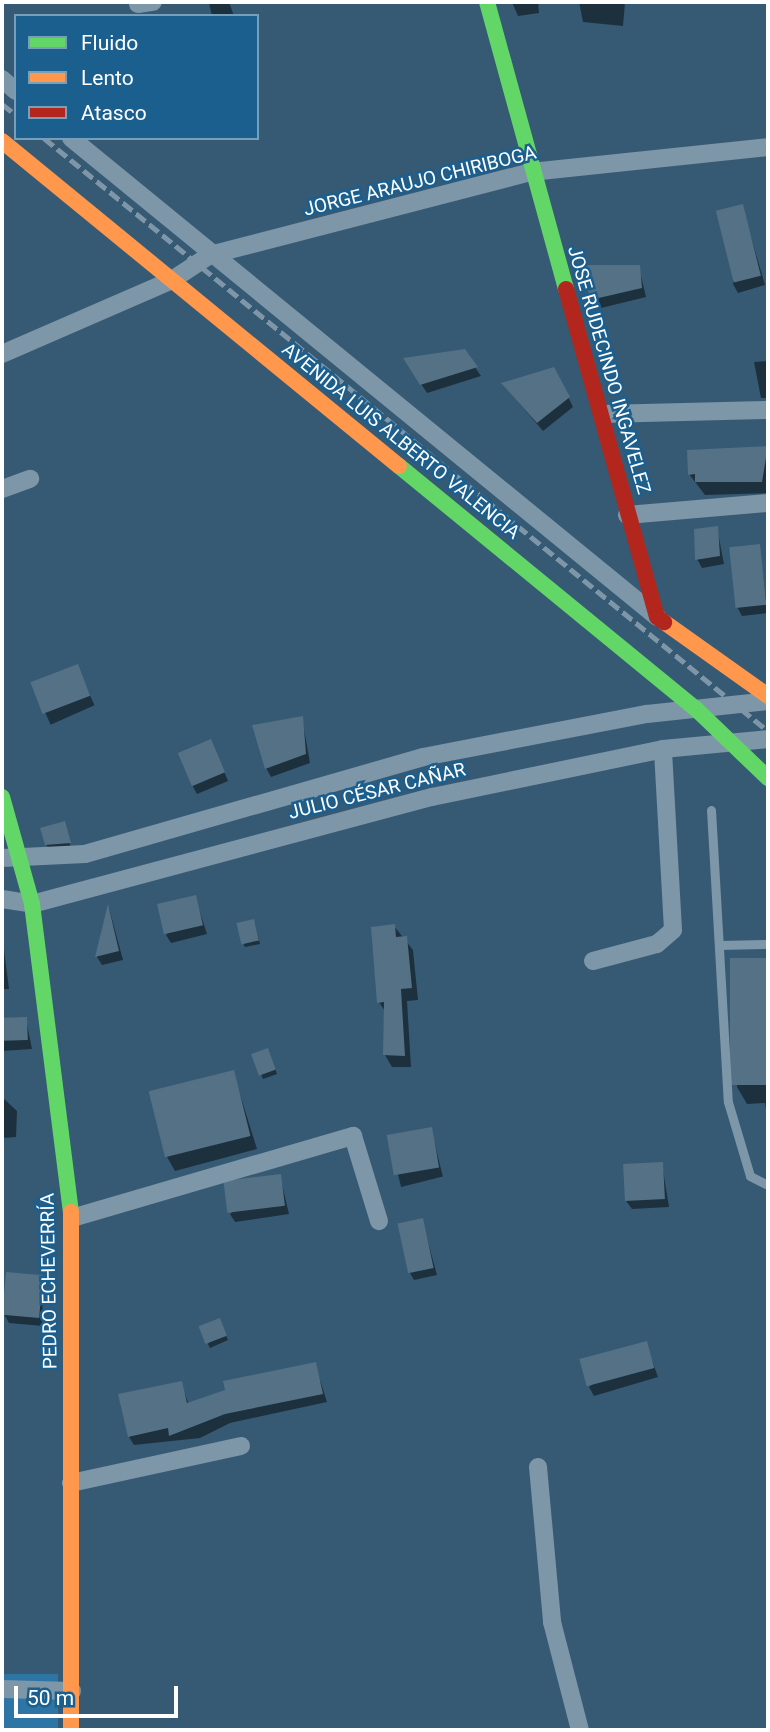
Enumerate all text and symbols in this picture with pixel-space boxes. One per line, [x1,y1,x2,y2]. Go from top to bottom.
legend [14,14,259,140]
text: Fluido [81,31,138,55]
text: Lento [81,66,134,90]
text: Atasco [81,101,147,125]
street label: JORGE ARAUJO CHIRIBOGA [301,141,539,221]
street label: JOSE RUDECINDO INGAVELEZ [563,243,655,497]
street label: AVENIDA LUIS ALBERTO VALENCIA [277,338,525,544]
street label: JULIO CÉSAR CAÑAR [286,758,468,824]
street label: PEDRO ECHEVERRÍA [36,1193,62,1369]
scale bar [18,1672,182,1716]
text: 50 m [27,1686,74,1710]

